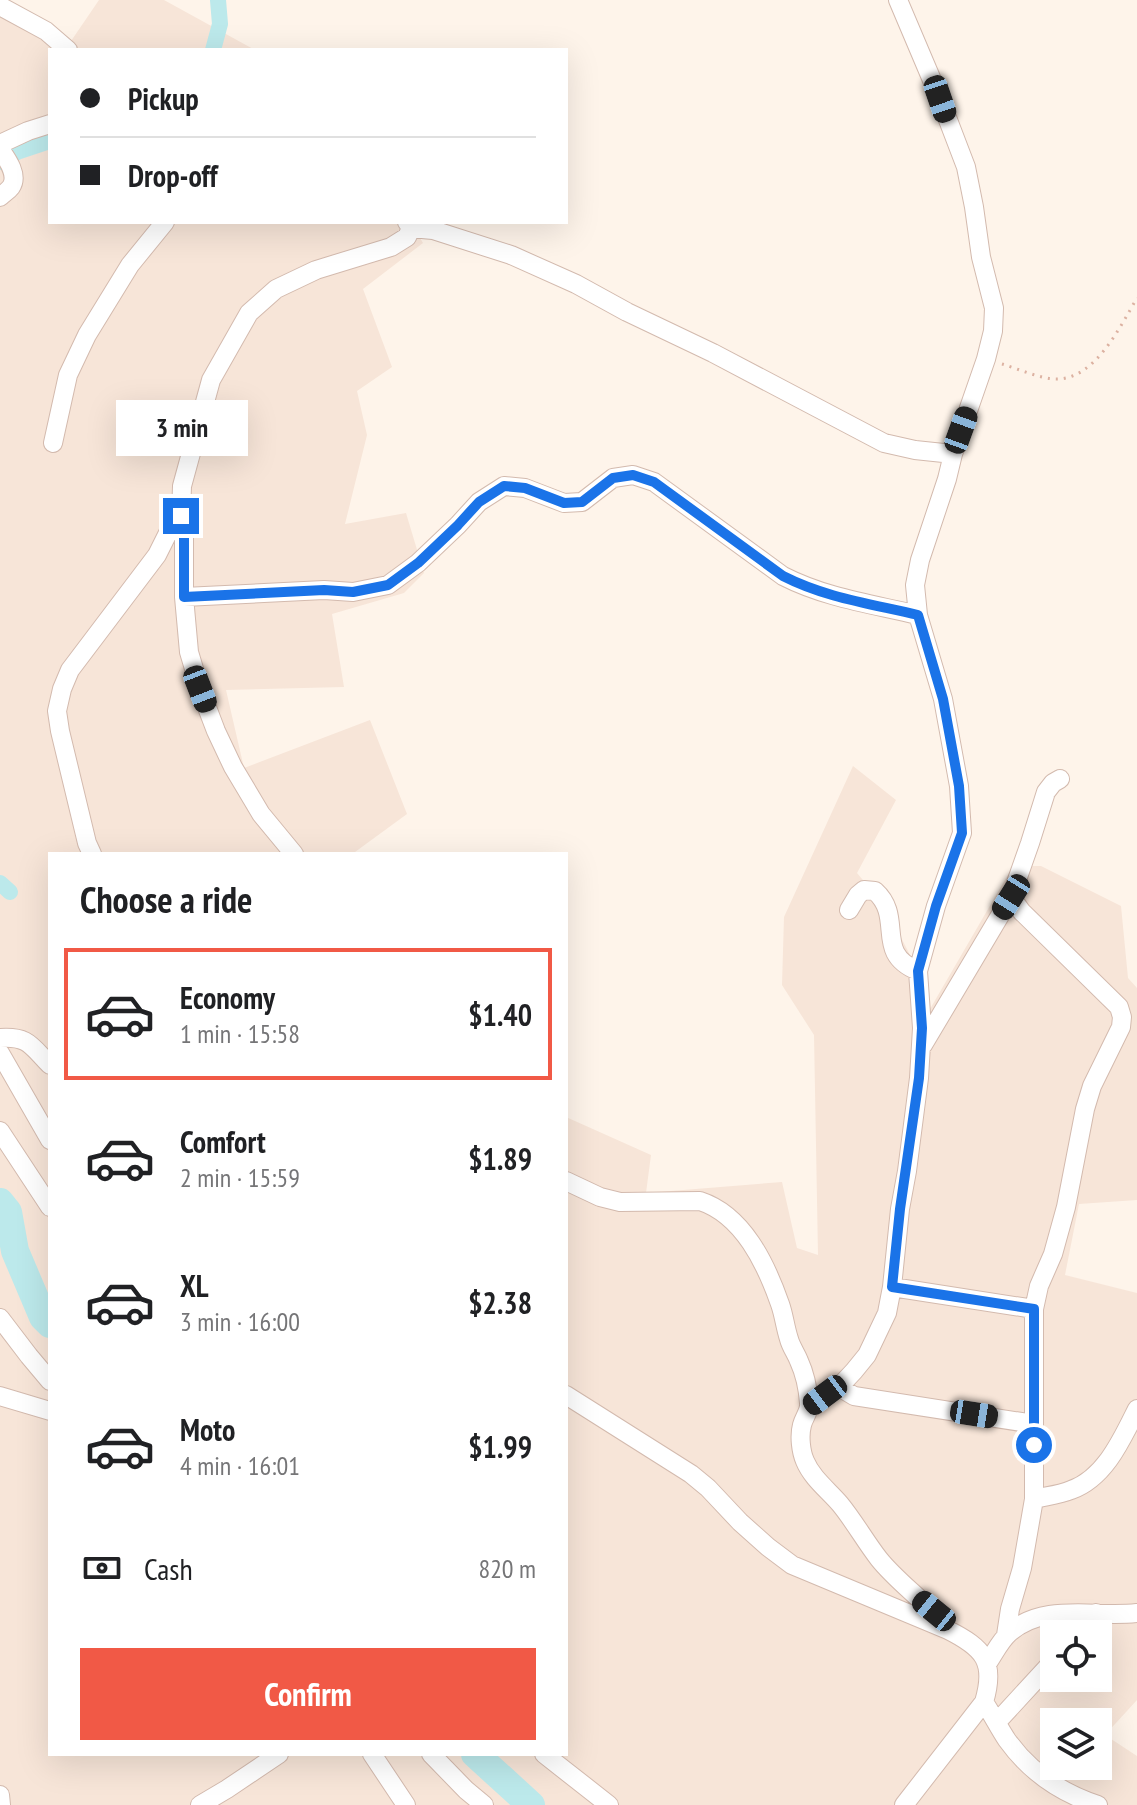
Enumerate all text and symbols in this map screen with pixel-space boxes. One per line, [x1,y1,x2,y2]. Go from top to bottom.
car [921,72,959,126]
text: Pickup [128,79,199,118]
text: Drop-off [128,156,218,195]
callout: 3 min [115,400,247,456]
car [942,403,980,457]
text: 3 min [156,411,208,444]
route end [163,498,199,534]
car [180,662,220,716]
car [988,870,1034,924]
text: Choose a ride [80,876,252,923]
icon: car [84,978,156,1050]
text: Economy [180,978,275,1017]
text: $1.40 [468,995,532,1034]
text: 1 min · 15:58 [180,1017,300,1050]
icon: car [84,1122,156,1194]
text: Comfort [180,1122,266,1161]
text: $1.89 [468,1139,532,1178]
text: 2 min · 15:59 [180,1161,300,1194]
icon: car [84,1266,156,1338]
text: XL [180,1266,209,1305]
text: $2.38 [468,1283,532,1322]
text: 3 min · 16:00 [180,1305,300,1338]
car [799,1371,851,1419]
car [948,1398,1000,1430]
icon: car [84,1410,156,1482]
text: Moto [180,1410,235,1449]
text: $1.99 [468,1427,532,1466]
route start [1016,1427,1052,1463]
text: 4 min · 16:01 [180,1449,300,1482]
icon: cash [80,1546,124,1590]
text: Cash [144,1549,193,1588]
text: 820 m [478,1552,536,1585]
car [908,1587,960,1635]
map controls [1040,1620,1112,1780]
button: locate [1040,1620,1112,1692]
button: Confirm [80,1648,536,1740]
button: layers [1040,1708,1112,1780]

